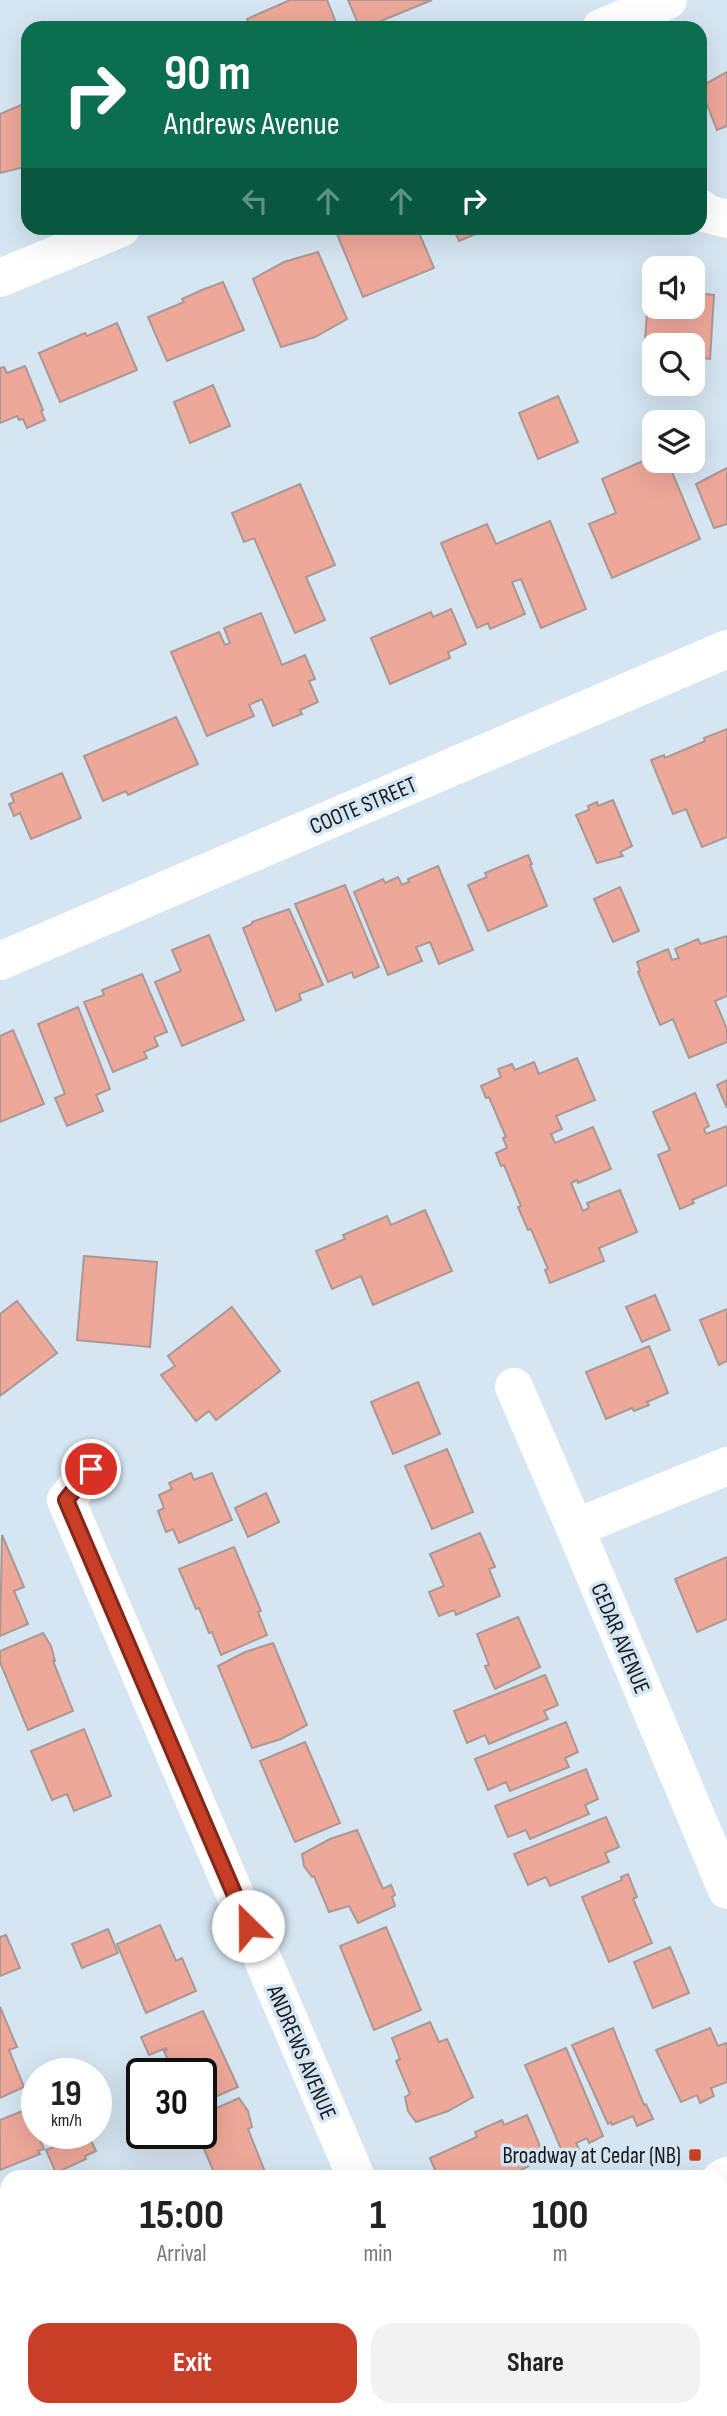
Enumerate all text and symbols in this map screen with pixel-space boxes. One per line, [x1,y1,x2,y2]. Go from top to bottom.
text: 90 m [164,45,251,104]
icon: right [49,49,140,140]
text: Andrews Avenue [164,105,340,144]
icon: left [236,182,274,220]
icon: ahead [309,182,347,220]
icon: ahead [382,182,420,220]
icon: right [455,182,493,220]
map controls [642,256,705,473]
button: sound [642,256,705,319]
button: search [642,333,705,396]
button: layers [642,410,705,473]
street label: COOTE STREET [306,771,421,841]
pin [61,1439,121,1499]
icon: arrive [72,1450,110,1488]
street label: CEDAR AVENUE [584,1579,656,1698]
position arrow [211,1889,285,1963]
street label: ANDREWS AVENUE [260,1980,342,2124]
speed limit sign: 30 [126,2058,217,2149]
text: 19 [51,2073,82,2116]
text: km/h [51,2110,82,2131]
place label: Broadway at Cedar (NB) [502,2142,681,2170]
marker: Broadway at Cedar (NB) [687,2147,703,2163]
text: 15:00 [140,2190,224,2241]
text: 1 [370,2190,386,2241]
text: 100 [532,2190,588,2241]
text: Arrival [157,2240,206,2268]
text: min [364,2240,392,2268]
text: m [553,2240,568,2268]
button: Exit [28,2323,357,2403]
button: Share [371,2323,700,2403]

